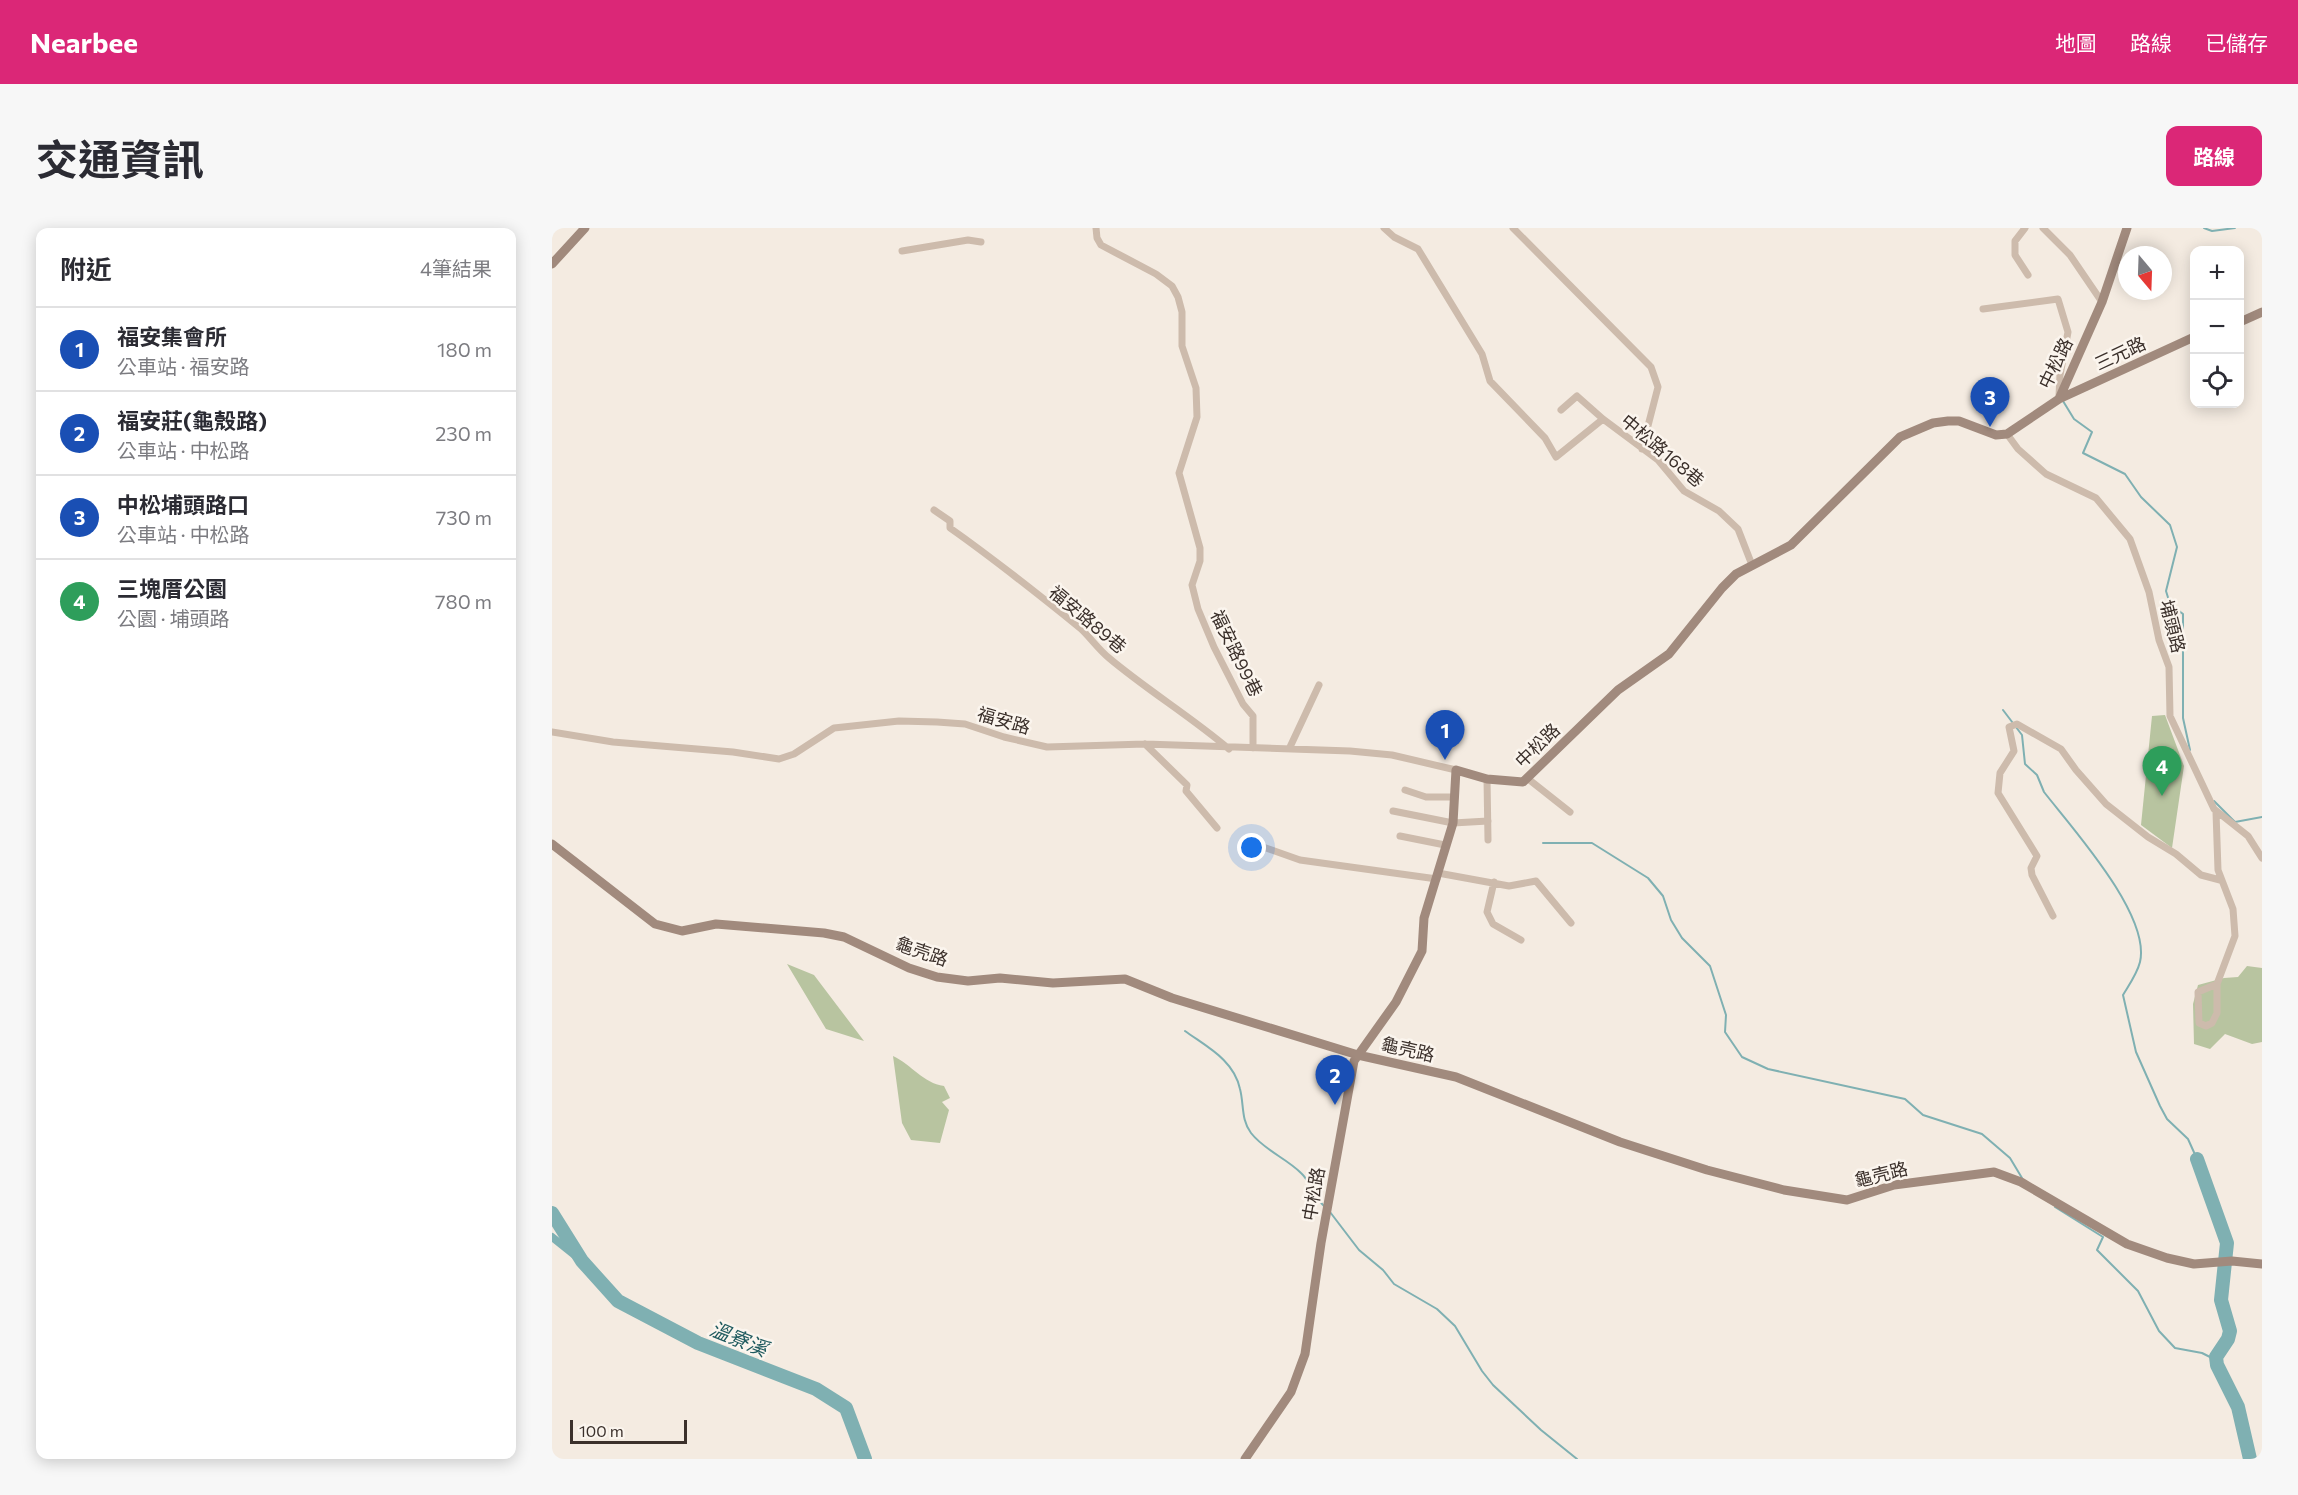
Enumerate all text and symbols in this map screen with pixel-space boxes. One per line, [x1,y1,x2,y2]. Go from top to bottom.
text: Nearbee [30,25,138,59]
text: 地圖 [2055,30,2097,55]
text: 路線 [2130,30,2172,55]
text: 已儲存 [2205,30,2268,55]
button: 路線 [2166,126,2262,186]
text: 交通資訊 [36,132,204,184]
north arrow [2118,246,2172,300]
map controls [2190,246,2244,408]
button: + [2190,246,2244,300]
text: 附近 [60,253,112,284]
text: 4筆結果 [420,256,492,280]
button: − [2190,300,2244,354]
text: 福安集會所 [117,323,227,350]
street label: 三元路 [2091,332,2149,374]
street label: 中松路 [2033,334,2077,392]
text: 1 [75,337,84,361]
text: 180 m [437,337,492,361]
text: 公車站 · 福安路 [117,354,249,378]
button: locate [2190,354,2244,408]
pin: 3 [1970,378,2010,427]
text: 福安莊(龜殼路) [117,407,267,434]
street label: 中松路168巷 [1617,409,1709,491]
text: 2 [74,421,85,445]
text: 230 m [435,421,492,445]
text: 公車站 · 中松路 [117,438,249,462]
text: 中松埔頭路口 [117,491,249,518]
text: 3 [74,505,85,529]
text: 730 m [436,505,492,529]
text: 公車站 · 中松路 [117,522,249,546]
text: 三塊厝公園 [117,575,227,602]
street label: 福安路89巷 [1045,580,1131,658]
text: 4 [73,589,86,613]
text: 780 m [435,589,492,613]
street label: 埔頭路 [2156,597,2190,655]
text: 公園 · 埔頭路 [117,606,229,630]
street label: 福安路99巷 [1207,606,1267,700]
street label: 福安路 [975,702,1033,738]
pin: 1 [1426,710,1464,760]
street label: 中松路 [1510,718,1564,772]
pin: 4 [2142,746,2182,796]
your location [1237,833,1266,862]
street label: 龜壳路 [893,932,951,970]
street label: 龜壳路 [1379,1032,1437,1066]
pin: 2 [1316,1056,1354,1105]
street label: 龜壳路 [1852,1157,1910,1191]
street label: 中松路 [1297,1166,1329,1222]
water label: 溫寮溪 [707,1316,774,1361]
scale bar [570,1417,687,1444]
text: 100 m [579,1421,624,1440]

